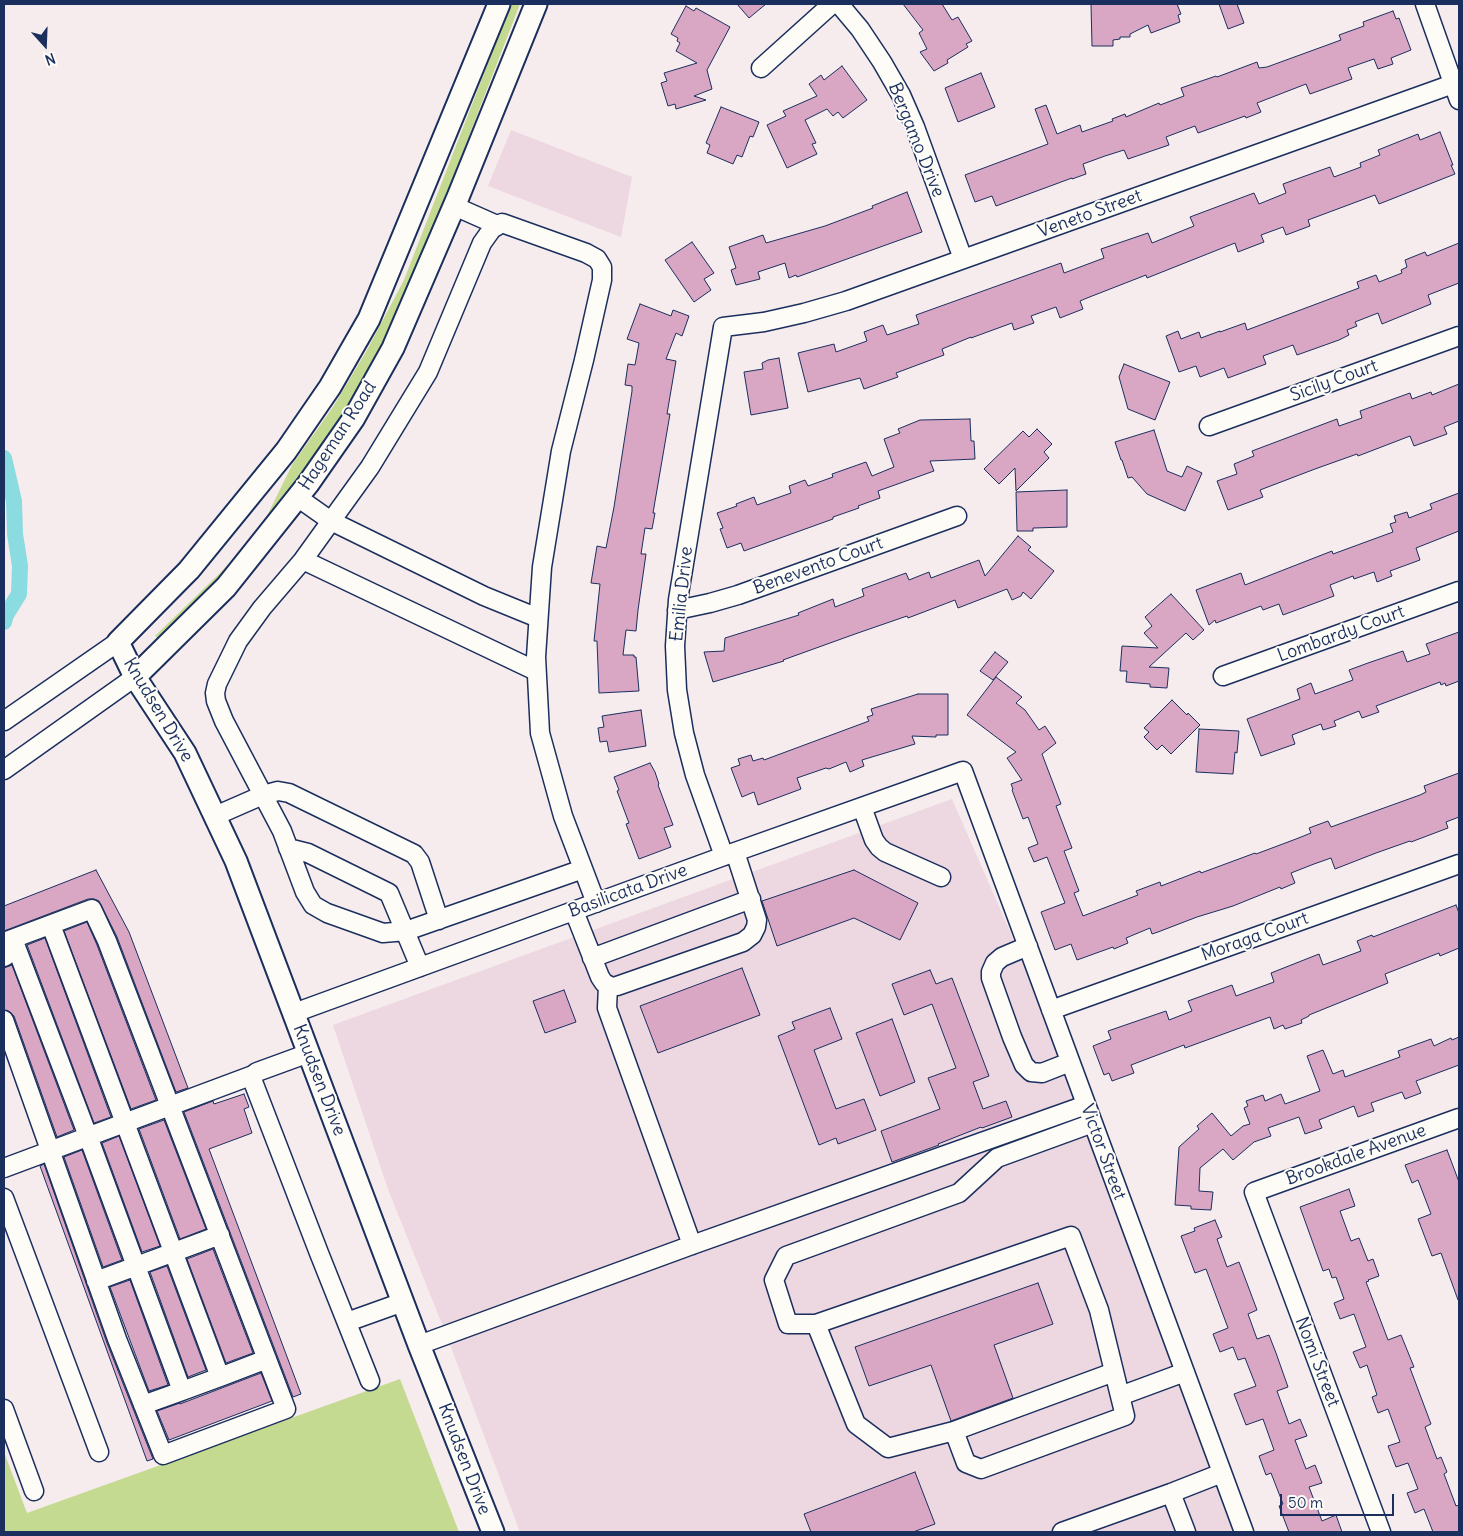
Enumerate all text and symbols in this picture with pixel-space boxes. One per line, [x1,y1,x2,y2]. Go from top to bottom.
north arrow [20,20,70,70]
text: N [43,49,58,69]
street label: Bergamo Drive [883,80,949,200]
street label: Veneto Street [1035,185,1145,243]
street label: Sicily Court [1287,355,1381,407]
street label: Hageman Road [295,377,381,495]
street label: Benevento Court [750,533,886,599]
street label: Emilia Drive [666,545,698,643]
street label: Lombardy Court [1275,601,1407,667]
street label: Knudsen Drive [118,654,198,766]
street label: Basilicata Drive [566,860,690,922]
street label: Moraga Court [1199,908,1311,966]
street label: Knudsen Drive [288,1021,350,1139]
street label: Victor Street [1076,1101,1130,1203]
street label: Brookdale Avenue [1283,1120,1429,1190]
street label: Nomi Street [1290,1314,1344,1410]
street label: Knudsen Drive [433,1400,495,1518]
scale bar [1283,1484,1397,1516]
text: 50 m [1288,1493,1323,1512]

